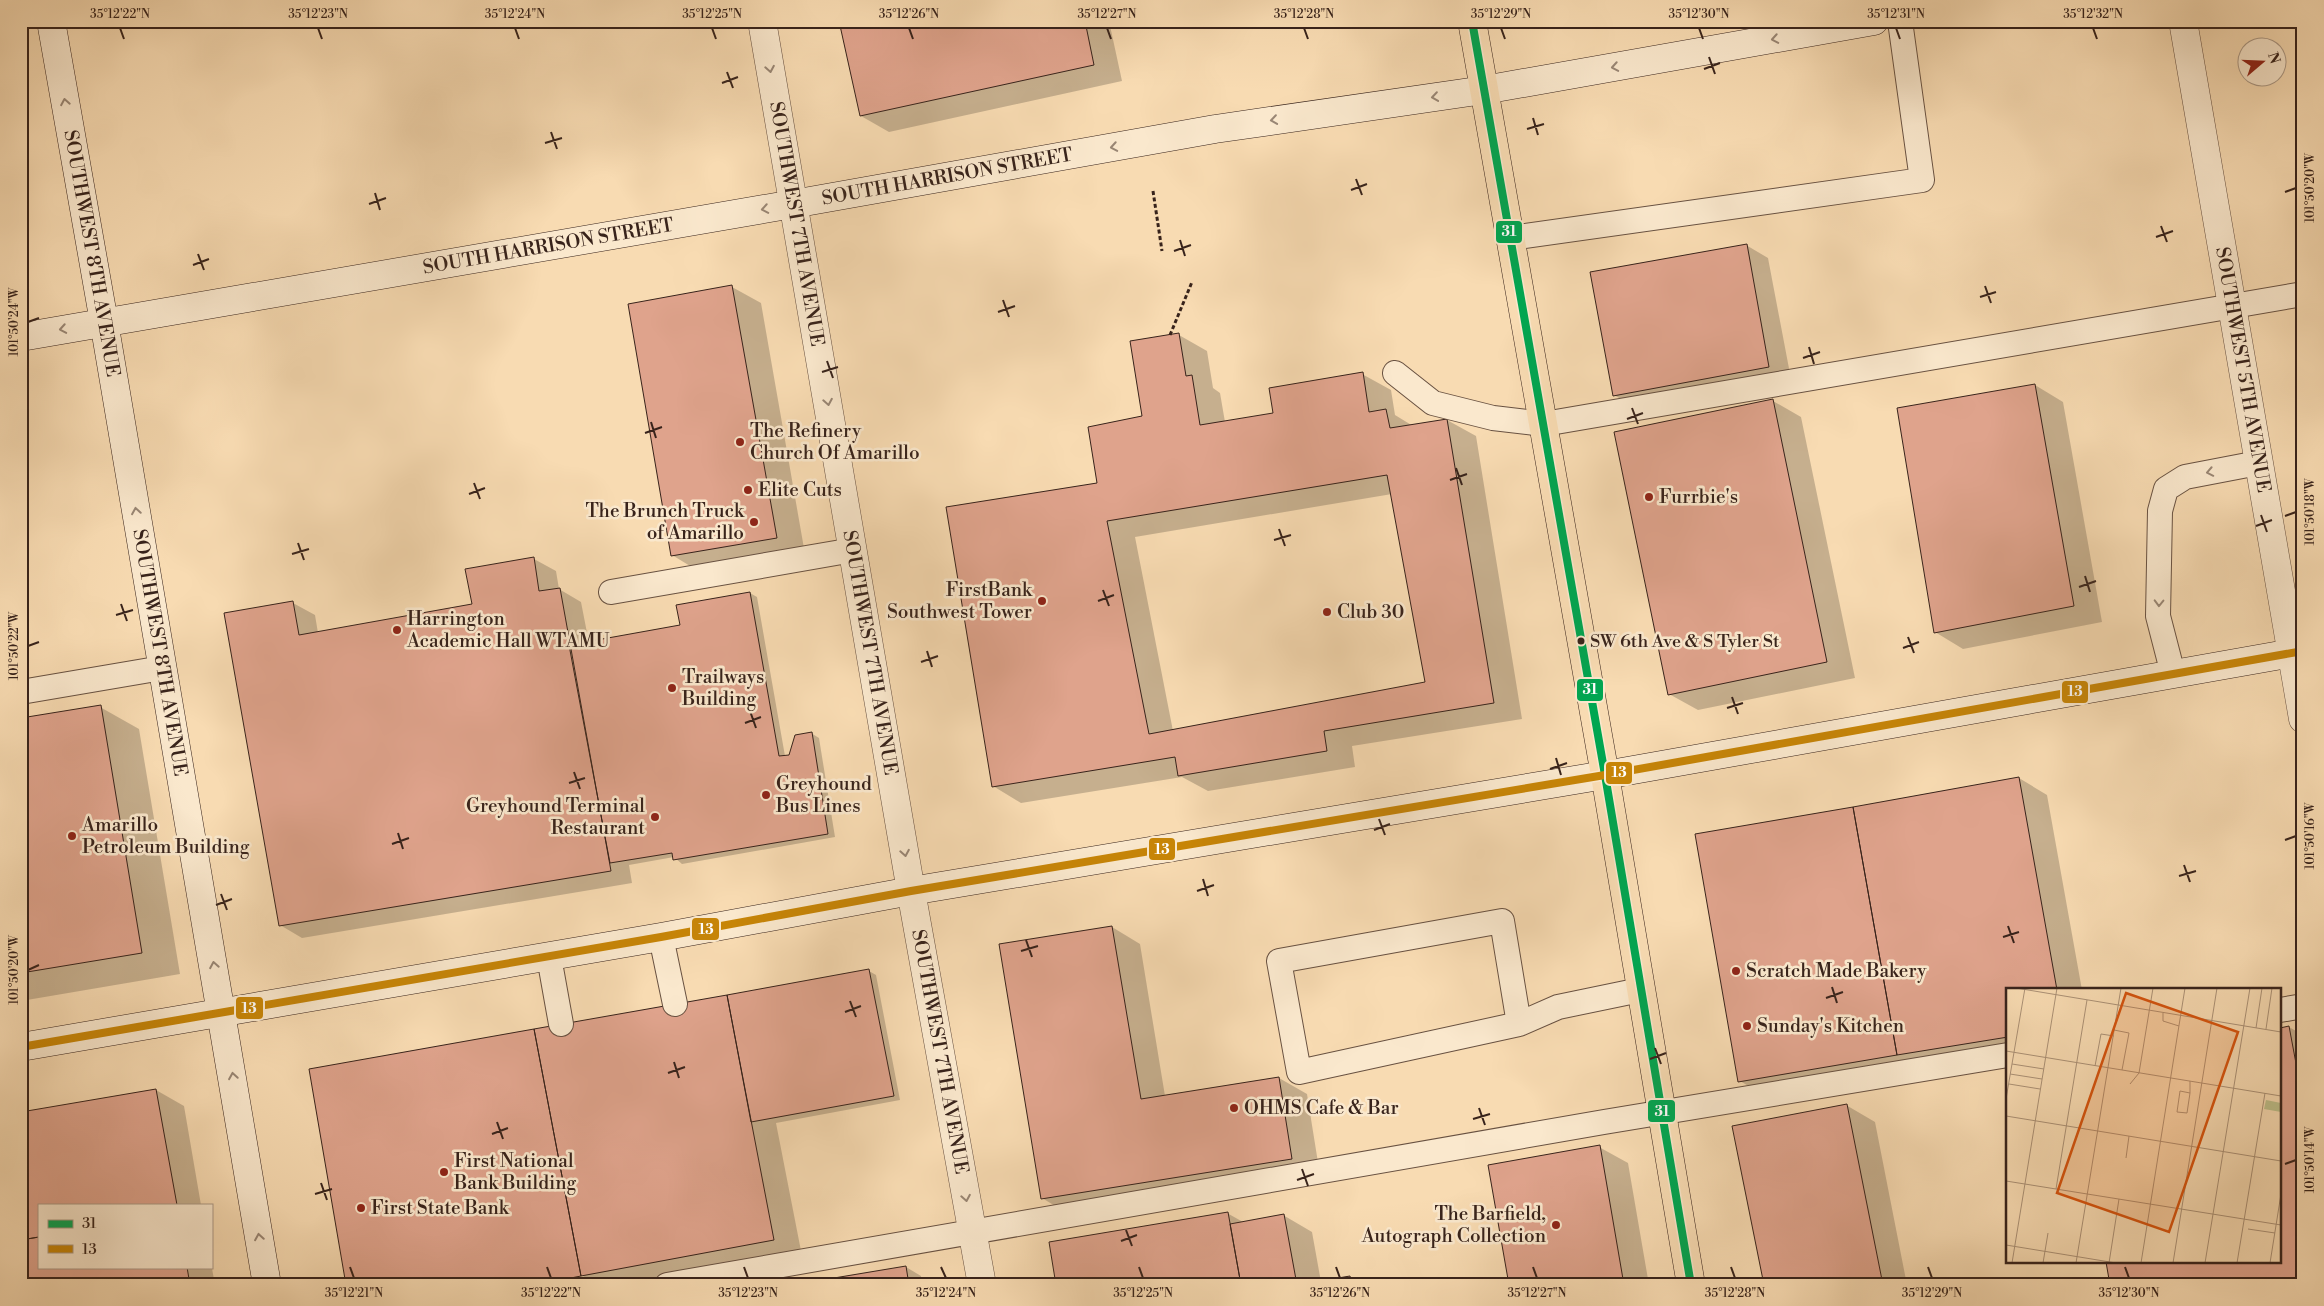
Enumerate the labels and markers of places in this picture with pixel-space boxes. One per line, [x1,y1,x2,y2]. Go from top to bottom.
place label: The Refinery Church Of Amarillo [750,419,920,465]
marker: The Refinery Church Of Amarillo [734,436,746,448]
place label: Elite Cuts [758,478,842,502]
marker: Elite Cuts [742,484,754,496]
place label: Furrbie's [1659,485,1738,509]
marker: Furrbie's [1643,491,1655,503]
place label: The Brunch Truck of Amarillo [586,499,745,545]
marker: The Brunch Truck of Amarillo [748,516,760,528]
place label: FirstBank Southwest Tower [887,578,1033,624]
marker: FirstBank Southwest Tower [1036,595,1048,607]
place label: Club 30 [1337,600,1404,624]
marker: Club 30 [1321,606,1333,618]
place label: Harrington Academic Hall WTAMU [406,607,610,653]
marker: Harrington Academic Hall WTAMU [391,624,403,636]
place label: SW 6th Ave & S Tyler St [1590,630,1780,653]
marker: SW 6th Ave & S Tyler St [1576,636,1586,646]
place label: Trailways Building [681,665,764,711]
marker: Trailways Building [666,682,678,694]
place label: Greyhound Bus Lines [775,772,872,818]
marker: Greyhound Bus Lines [760,789,772,801]
place label: Greyhound Terminal Restaurant [466,794,645,840]
marker: Greyhound Terminal Restaurant [649,811,661,823]
place label: Amarillo Petroleum Building [81,813,250,859]
marker: Amarillo Petroleum Building [66,830,78,842]
place label: Scratch Made Bakery [1746,959,1927,983]
marker: Scratch Made Bakery [1730,965,1742,977]
place label: Sunday's Kitchen [1757,1014,1904,1038]
marker: Sunday's Kitchen [1741,1020,1753,1032]
place label: OHMS Cafe & Bar [1244,1096,1399,1120]
marker: OHMS Cafe & Bar [1228,1102,1240,1114]
place label: First National Bank Building [453,1149,577,1195]
marker: First National Bank Building [438,1166,450,1178]
place label: First State Bank [371,1196,510,1220]
marker: First State Bank [355,1202,367,1214]
place label: The Barfield, Autograph Collection [1361,1202,1546,1248]
marker: The Barfield, Autograph Collection [1550,1219,1562,1231]

